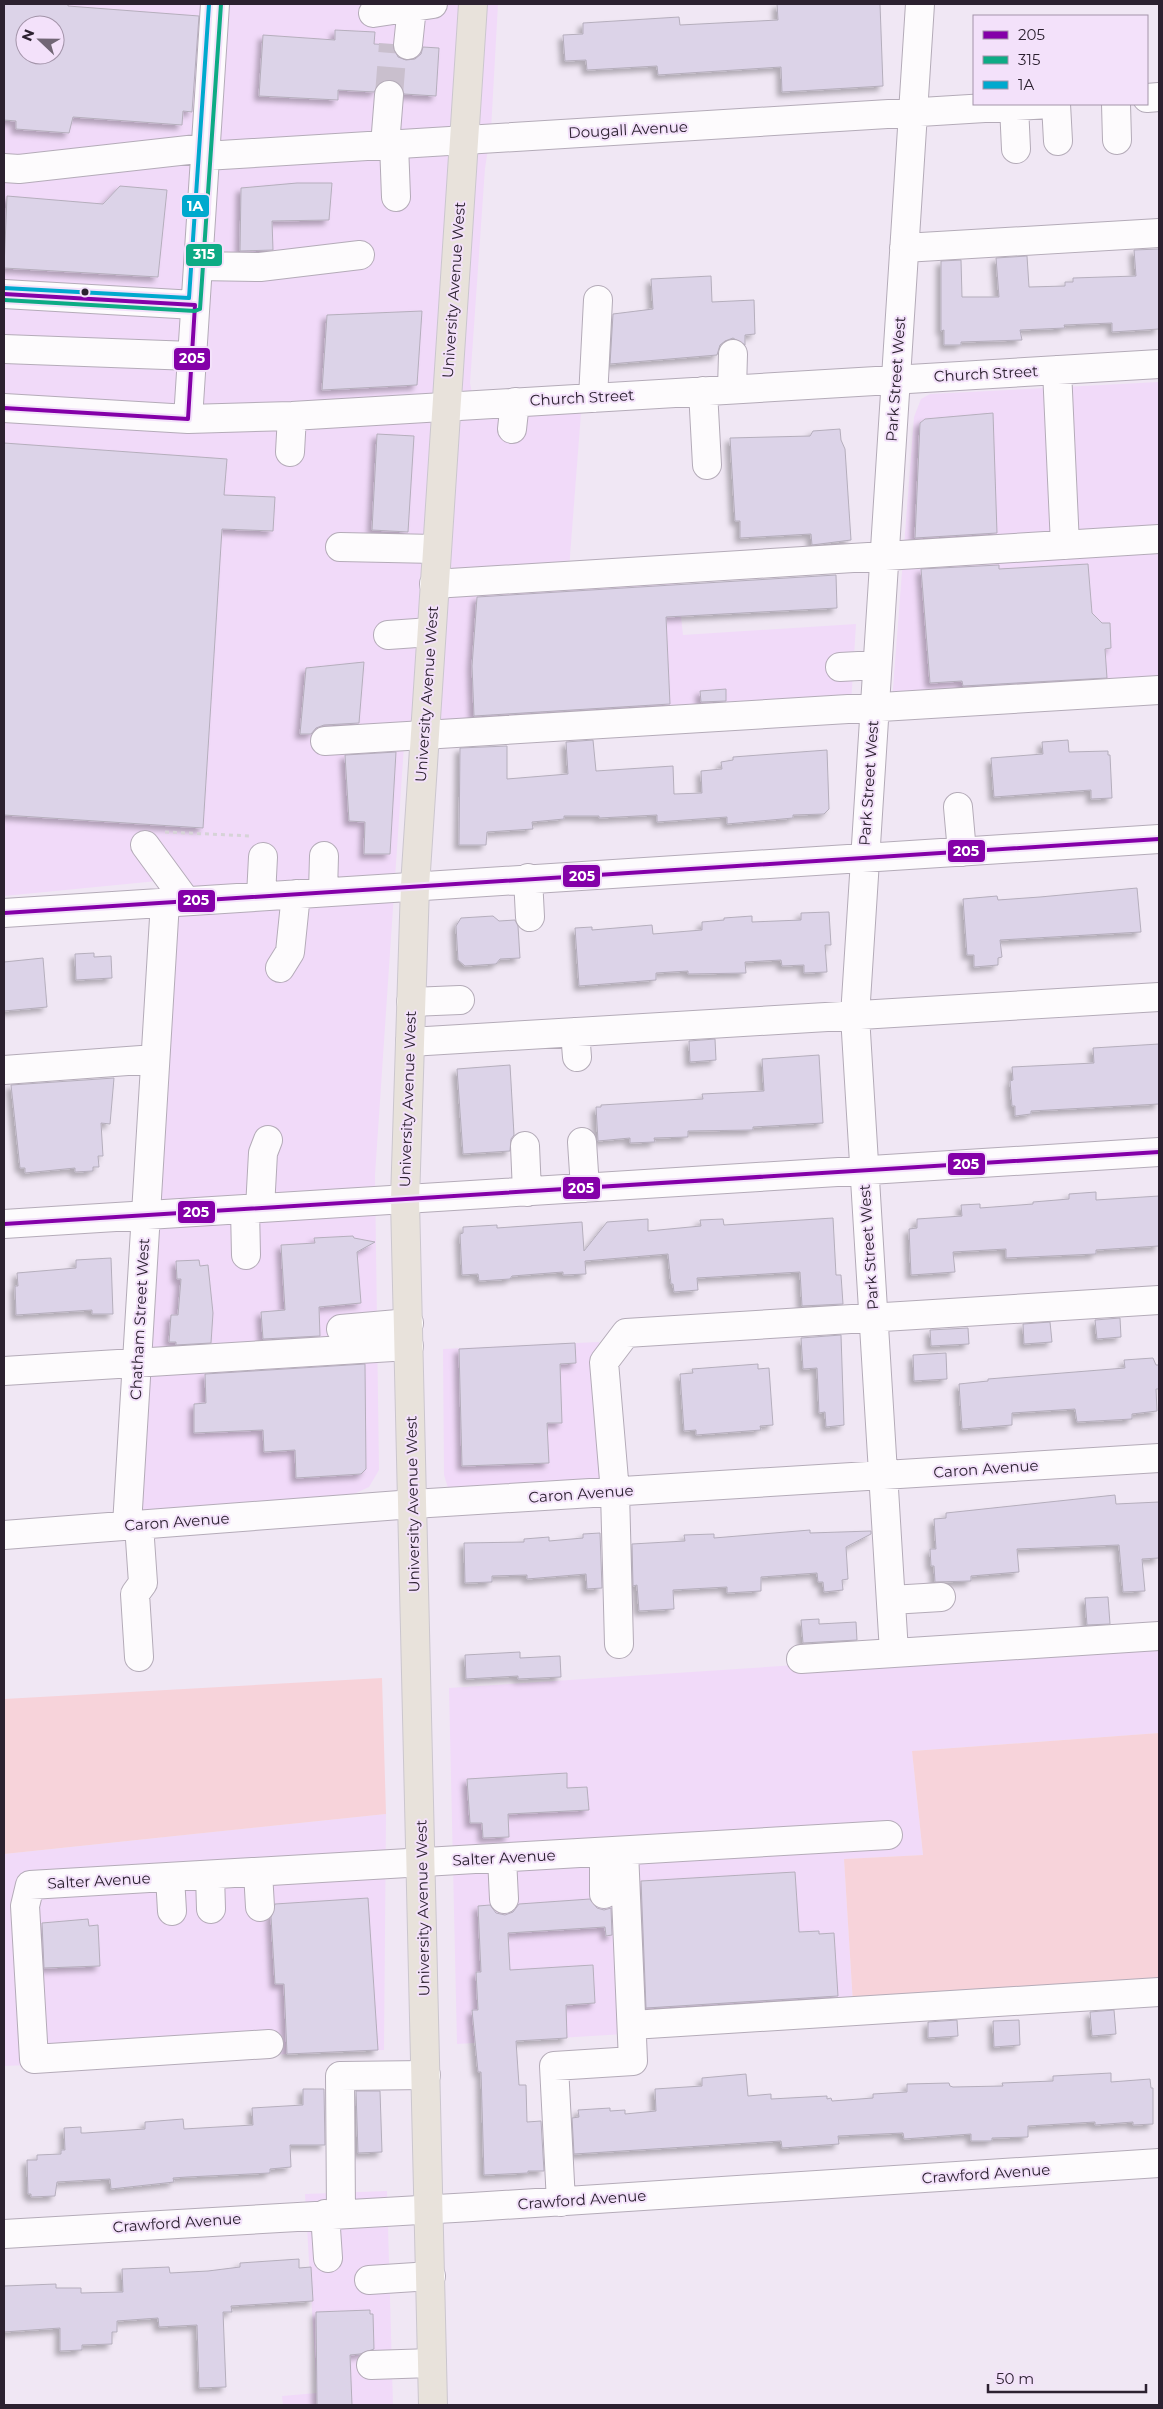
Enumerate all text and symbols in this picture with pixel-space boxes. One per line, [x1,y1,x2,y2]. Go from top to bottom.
north arrow [15,15,65,65]
legend [973,15,1148,105]
text: 205 [1018,25,1045,44]
text: N [17,27,38,44]
text: 315 [1018,50,1040,69]
text: 1A [1018,75,1034,94]
street label: Dougall Avenue [568,117,688,142]
line badge: 1A [181,194,210,218]
text: 1A [187,197,203,215]
street label: University Avenue West [438,201,469,379]
line badge: 315 [185,243,223,267]
text: 315 [192,245,215,263]
unlabelled marker [80,287,90,297]
street label: Park Street West [882,316,909,442]
line badge: 205 [173,347,211,371]
text: 205 [179,349,205,367]
street label: Church Street [933,361,1039,386]
street label: Church Street [529,385,635,410]
street label: University Avenue West [411,605,442,783]
street label: Park Street West [855,720,882,846]
line badge: 205 [947,839,986,863]
text: 205 [953,842,979,860]
line badge: 205 [562,864,601,888]
text: 205 [569,867,595,885]
line badge: 205 [177,889,216,913]
text: 205 [183,891,209,909]
street label: University Avenue West [395,1010,420,1188]
line badge: 205 [947,1152,986,1176]
text: 205 [953,1155,979,1173]
line badge: 205 [562,1176,601,1200]
text: 205 [568,1179,594,1197]
street label: Park Street West [855,1184,882,1310]
line badge: 205 [177,1200,216,1224]
text: 205 [183,1203,209,1221]
street label: Chatham Street West [126,1238,153,1400]
street label: University Avenue West [401,1416,424,1593]
street label: Caron Avenue [933,1455,1039,1482]
street label: Caron Avenue [528,1480,634,1507]
street label: Caron Avenue [124,1508,230,1535]
street label: University Avenue West [411,1820,434,1997]
street label: Salter Avenue [452,1845,556,1870]
street label: Salter Avenue [47,1868,151,1893]
street label: Crawford Avenue [921,2160,1051,2187]
street label: Crawford Avenue [517,2186,647,2213]
street label: Crawford Avenue [112,2209,242,2236]
scale bar [988,2362,1146,2394]
text: 50 m [996,2369,1034,2388]

